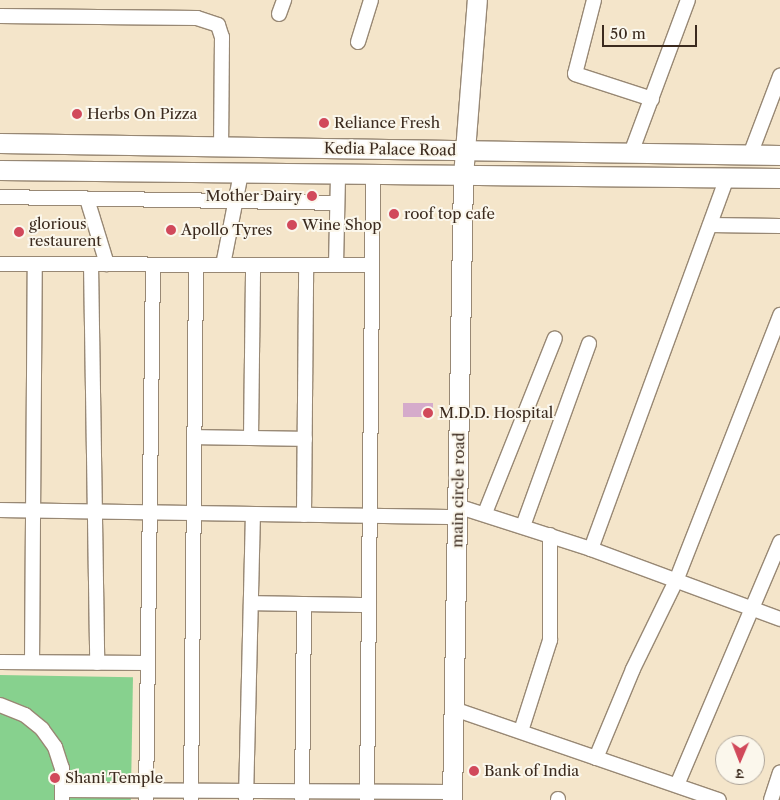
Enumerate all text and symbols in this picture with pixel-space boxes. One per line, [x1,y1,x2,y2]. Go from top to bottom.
scale bar [605,15,700,47]
text: 50 m [610,24,646,43]
place label: Herbs On Pizza [87,105,198,123]
marker: Herbs On Pizza [71,108,83,120]
place label: Reliance Fresh [334,114,440,132]
marker: Reliance Fresh [318,117,330,129]
street label: Kedia Palace Road [324,139,456,159]
place label: Mother Dairy [205,187,302,205]
marker: Mother Dairy [306,190,318,202]
place label: roof top cafe [404,205,495,223]
marker: roof top cafe [388,208,400,220]
place label: glorious restaurent [29,214,102,249]
place label: Wine Shop [302,216,382,234]
marker: Wine Shop [286,219,298,231]
place label: Apollo Tyres [181,221,273,239]
marker: Apollo Tyres [165,224,177,236]
marker: glorious restaurent [13,226,25,238]
place label: M.D.D. Hospital [439,404,553,422]
marker: M.D.D. Hospital [421,406,435,420]
street label: main circle road [448,432,468,548]
north arrow [715,735,765,785]
place label: Bank of India [484,762,580,780]
marker: Bank of India [468,765,480,777]
text: उ [736,765,743,783]
place label: Shani Temple [65,769,164,787]
marker: Shani Temple [49,772,61,784]

